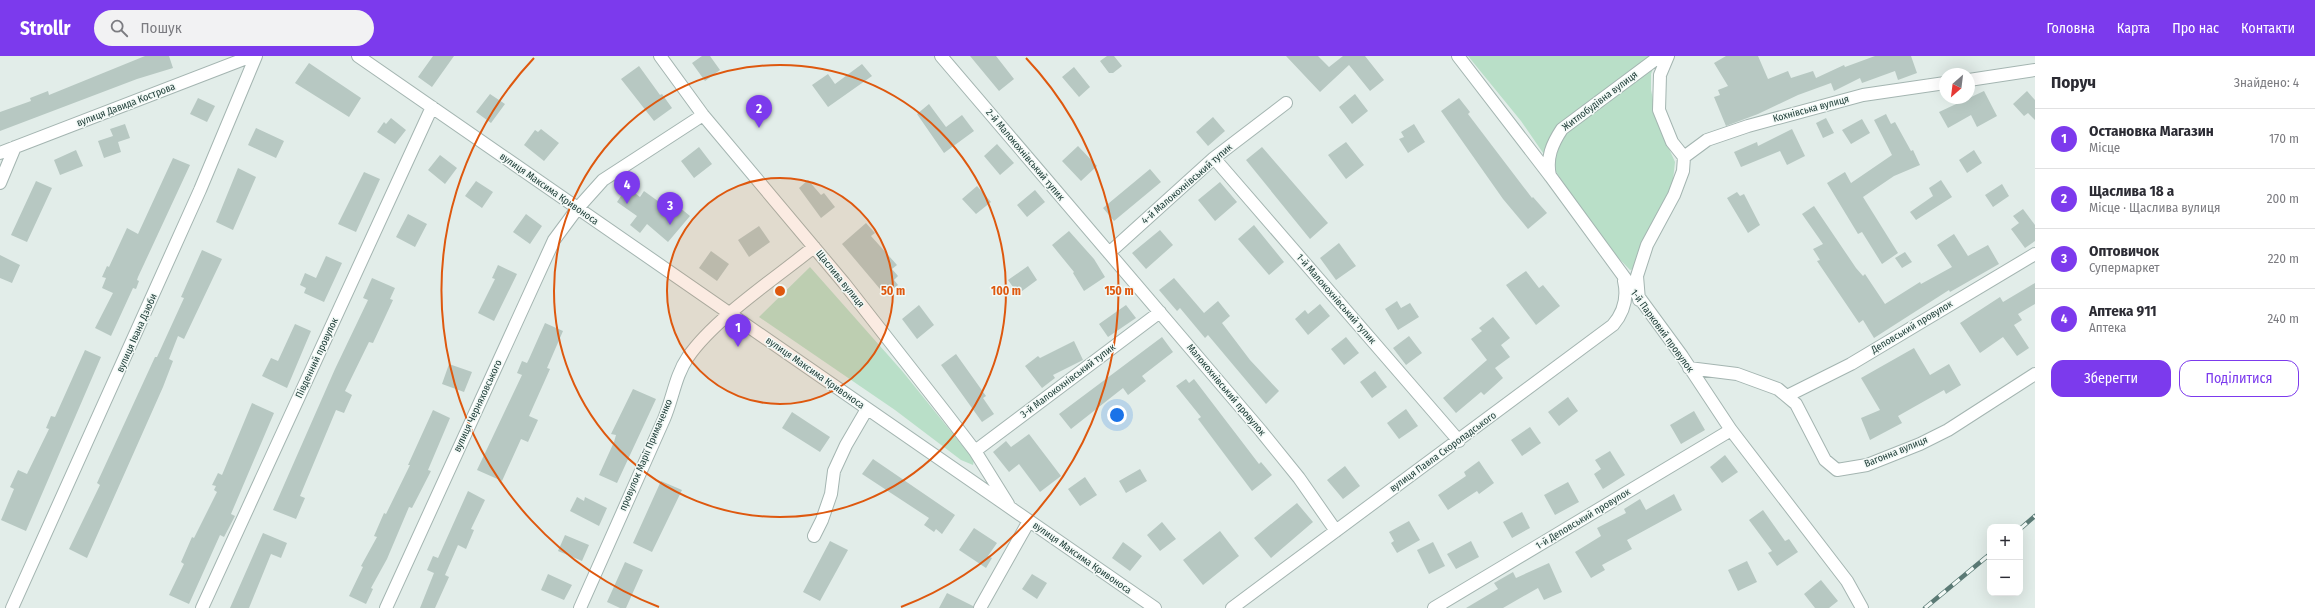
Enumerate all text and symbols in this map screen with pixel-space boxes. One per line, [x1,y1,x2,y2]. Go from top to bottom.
search box [94,10,374,46]
text: Strollr [20,17,70,40]
icon: search [108,17,130,39]
text: Пошук [140,19,182,37]
text: Головна [2047,20,2095,37]
text: Карта [2117,20,2150,37]
text: Про нас [2172,20,2219,37]
text: Контакти [2241,20,2295,37]
street label: Житлобудівна вулиця [1559,68,1640,133]
north arrow [1939,68,1975,104]
text: Поруч [2051,72,2096,93]
text: Знайдено: 4 [2234,75,2299,90]
street label: вулиця Давида Кострова [75,81,177,129]
street label: Кохнівська вулиця [1771,92,1850,125]
pin: 2 [746,95,772,128]
street label: 2-й Малокохнівський тупик [983,106,1068,203]
text: Остановка Магазин [2089,122,2214,140]
text: 1 [2061,131,2067,146]
text: 170 m [2269,131,2299,146]
street label: 4-й Малокохнівський тупик [1139,140,1235,227]
text: Місце [2089,140,2120,155]
street label: вулиця Максима Кривоноса [497,150,601,228]
pin: 4 [614,171,640,204]
text: Щаслива 18 а [2089,182,2174,200]
text: 2 [2061,191,2067,206]
text: 200 m [2267,191,2299,206]
pin: 3 [657,192,683,225]
text: Місце · Щаслива вулиця [2089,200,2220,215]
text: Оптовичок [2089,242,2159,260]
street label: Щаслива вулиця [813,248,867,310]
street label: 1-й Малокохнівський тупик [1294,251,1379,347]
text: 3 [2061,251,2067,266]
text: 220 m [2268,251,2299,266]
text: Супермаркет [2089,260,2160,275]
centre of rings [773,284,787,298]
text: 50 m [881,284,905,298]
text: 100 m [991,284,1021,298]
text: 150 m [1104,284,1134,298]
street label: 1-й Парковий провулок [1628,287,1696,375]
street label: вулиця Івана Дзюби [114,292,160,374]
street label: Деповський провулок [1868,298,1955,357]
text: Аптека 911 [2089,302,2157,320]
text: 4 [2061,311,2067,326]
text: 240 m [2267,311,2299,326]
pin: 1 [725,314,751,347]
street label: Південний провулок [292,315,341,400]
text: Аптека [2089,320,2126,335]
street label: вулиця Максима Кривоноса [763,334,867,412]
street label: 3-й Малокохнівський тупик [1018,340,1118,421]
street label: Малокохнівський провулок [1184,341,1269,439]
street label: вулиця Черняховського [451,358,505,454]
button: Зберегти [2051,360,2171,397]
button: Поділитися [2179,360,2299,397]
street label: провулок Марії Примаченко [616,397,675,513]
your location [1107,405,1127,425]
street label: вулиця Павла Скоропадського [1387,409,1499,495]
street label: Вагонна вулиця [1863,434,1929,470]
street label: 1-й Деповський провулок [1534,486,1633,552]
street label: вулиця Максима Кривоноса [1030,519,1134,597]
map controls [1987,524,2023,596]
button: + [1987,524,2023,560]
button: − [1987,560,2023,596]

